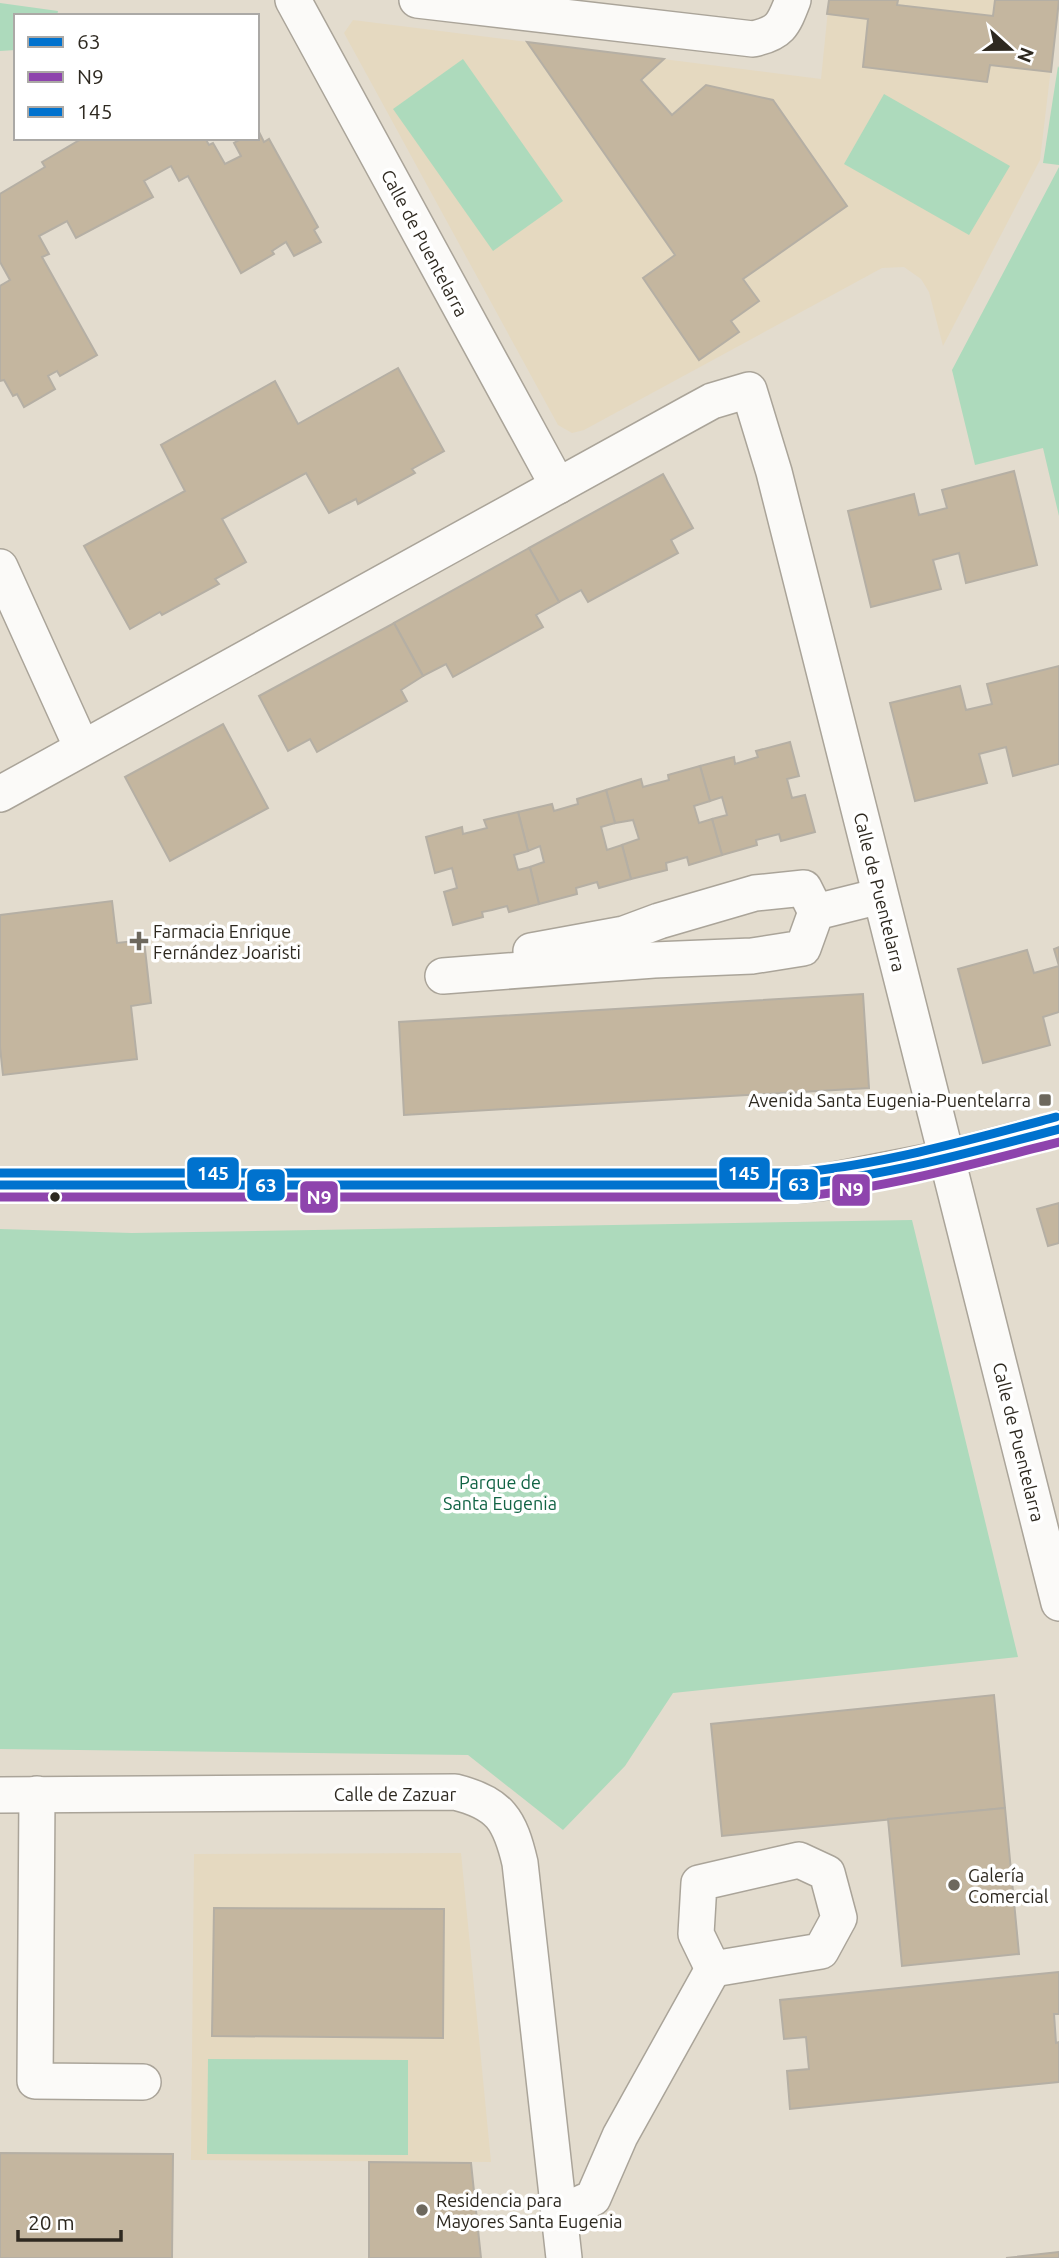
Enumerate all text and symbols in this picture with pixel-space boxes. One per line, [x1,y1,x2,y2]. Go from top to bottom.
legend [14,14,259,140]
north arrow [975,14,1045,84]
text: 63 [77,29,101,53]
text: N [1013,45,1039,66]
text: N9 [77,64,104,88]
text: 145 [77,99,113,123]
street label: Calle de Puentelarra [378,166,472,320]
street label: Calle de Puentelarra [851,810,909,974]
place label: Farmacia Enrique Fernández Joaristi [153,921,301,962]
marker: Farmacia Enrique Fernández Joaristi [131,933,147,949]
place label: Avenida Santa Eugenia-Puentelarra [748,1090,1031,1110]
marker: Avenida Santa Eugenia-Puentelarra [1037,1092,1053,1108]
line badge: 145 [186,1156,240,1190]
line badge: 145 [718,1156,771,1190]
text: 145 [197,1162,229,1184]
text: 145 [728,1162,760,1184]
line badge: 63 [246,1168,286,1202]
line badge: 63 [779,1168,819,1201]
text: 63 [788,1173,810,1195]
line badge: N9 [831,1173,871,1207]
text: 63 [255,1174,277,1196]
text: N9 [839,1178,863,1200]
line badge: N9 [299,1180,339,1214]
text: N9 [307,1186,331,1208]
unlabelled marker [48,1190,62,1204]
street label: Calle de Puentelarra [990,1360,1048,1524]
park label: Parque de Santa Eugenia [443,1472,557,1513]
street label: Calle de Zazuar [334,1784,456,1804]
place label: Galería Comercial [968,1865,1049,1906]
marker: Galería Comercial [946,1877,962,1893]
place label: Residencia para Mayores Santa Eugenia [436,2190,623,2231]
scale bar [18,2198,121,2242]
marker: Residencia para Mayores Santa Eugenia [414,2202,430,2218]
text: 20 m [28,2210,75,2234]

